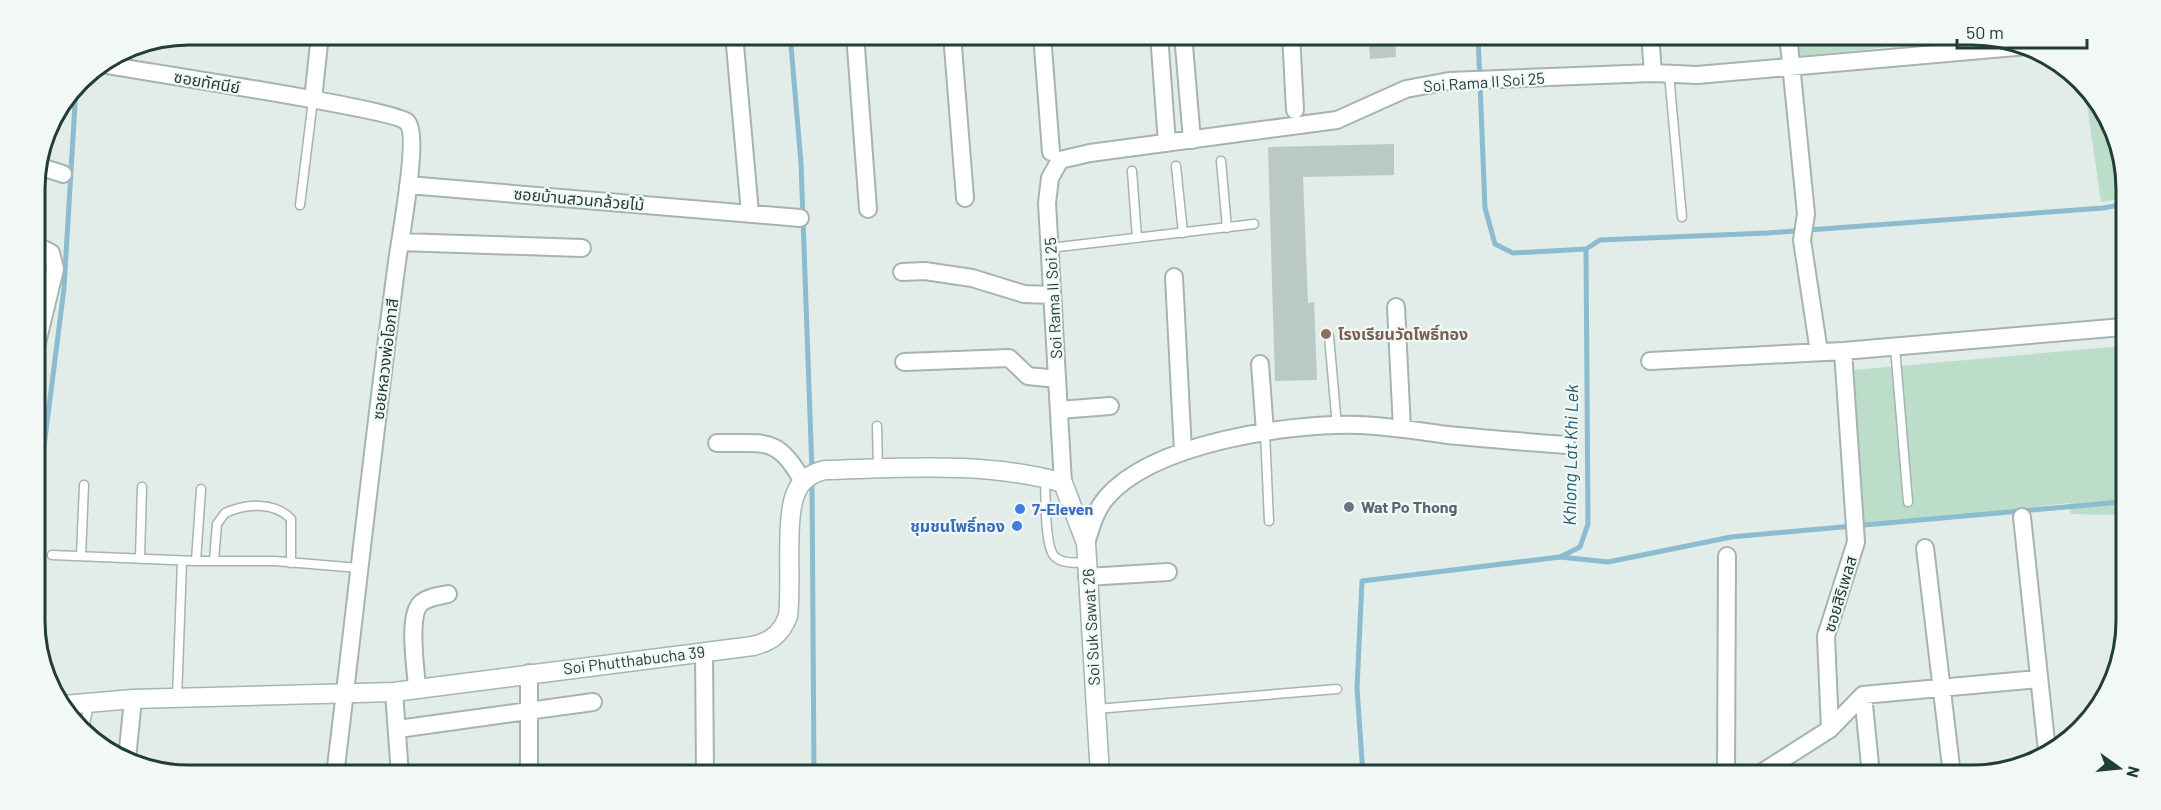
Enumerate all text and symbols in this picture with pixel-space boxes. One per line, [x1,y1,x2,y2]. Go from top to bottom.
scale bar [1957,12,2088,50]
text: 50 m [1966,21,2004,43]
street label: ซอยทัศนีย์ [173,66,242,97]
street label: Soi Rama II Soi 25 [1423,68,1545,95]
street label: ซอยบ้านสวนกล้วยไม้ [513,183,645,214]
street label: Soi Rama II Soi 25 [1040,237,1065,359]
street label: ซอยหลวงพ่อโอภาสี [368,297,401,421]
place label: โรงเรียนวัดโพธิ์ทอง [1338,324,1468,343]
marker: โรงเรียนวัดโพธิ์ทอง [1319,327,1333,341]
water label: Khlong Lat Khi Lek [1558,384,1582,526]
place label: Wat Po Thong [1361,497,1458,516]
place label: 7-Eleven [1032,499,1093,518]
marker: Wat Po Thong [1342,500,1356,514]
marker: 7-Eleven [1013,502,1027,516]
place label: ชุมชนโพธิ์ทอง [910,516,1005,536]
marker: ชุมชนโพธิ์ทอง [1010,519,1024,533]
street label: ซอยสิริเพลส [1819,554,1860,634]
street label: Soi Suk Sawat 26 [1078,568,1103,686]
street label: Soi Phutthabucha 39 [562,641,706,678]
north arrow [2089,738,2149,798]
text: N [2123,764,2145,780]

